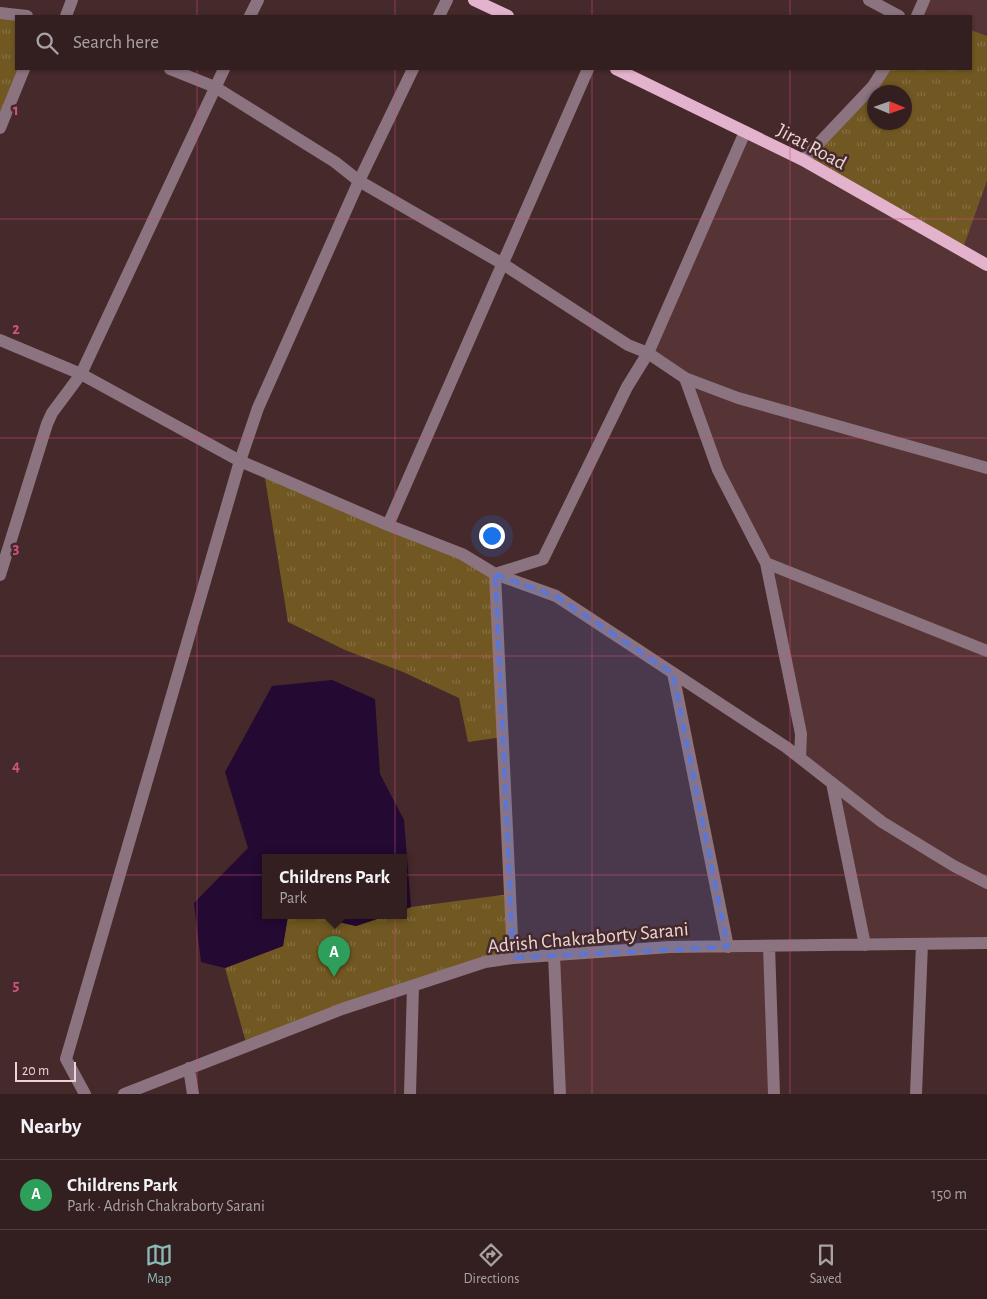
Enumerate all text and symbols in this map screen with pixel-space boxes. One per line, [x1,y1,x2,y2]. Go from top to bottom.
search box [15,15,972,70]
icon: search [33,29,61,57]
text: Search here [73,33,159,52]
north arrow [867,85,912,130]
text: 1 [13,102,19,118]
street label: Jirat Road [773,120,850,174]
text: 2 [12,321,20,337]
your location [479,523,505,549]
text: 3 [13,540,20,556]
text: 4 [12,758,20,774]
popup [262,854,407,919]
text: Childrens Park [279,868,390,887]
text: Park [279,890,307,906]
street label: Adrish Chakraborty Sarani [487,919,689,957]
pin: A [318,936,350,977]
text: 5 [13,977,20,993]
scale bar [15,1059,76,1082]
text: 20 m [22,1064,49,1078]
text: Nearby [20,1116,81,1137]
text: Childrens Park [67,1176,178,1195]
text: A [31,1186,41,1202]
text: 150 m [931,1186,967,1202]
text: Park · Adrish Chakraborty Sarani [67,1198,265,1214]
tab: Map [145,1241,173,1288]
tab: Directions [464,1241,519,1288]
tab: Saved [810,1241,842,1288]

